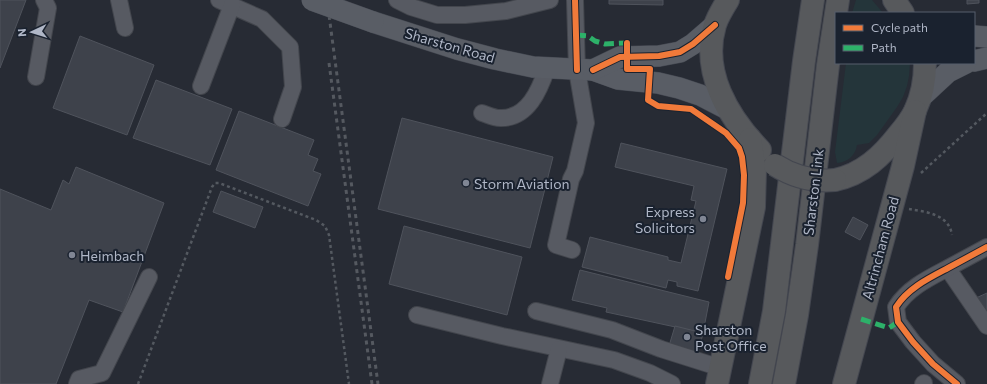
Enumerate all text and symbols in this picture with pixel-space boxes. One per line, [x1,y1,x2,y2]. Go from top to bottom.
north arrow [12,12,52,52]
legend [835,12,975,64]
text: Cycle path [871,20,928,34]
street label: Sharston Road [403,24,497,66]
text: N [15,28,28,37]
text: Path [871,40,897,54]
street label: Sharston Link [799,147,827,236]
place label: Storm Aviation [474,175,570,192]
marker: Storm Aviation [461,178,471,188]
street label: Altrincham Road [858,195,902,301]
place label: Express Solicitors [635,203,695,236]
marker: Express Solicitors [698,214,708,224]
place label: Heimbach [80,247,144,264]
marker: Heimbach [67,250,77,260]
place label: Sharston Post Office [695,321,767,354]
marker: Sharston Post Office [682,332,692,342]

